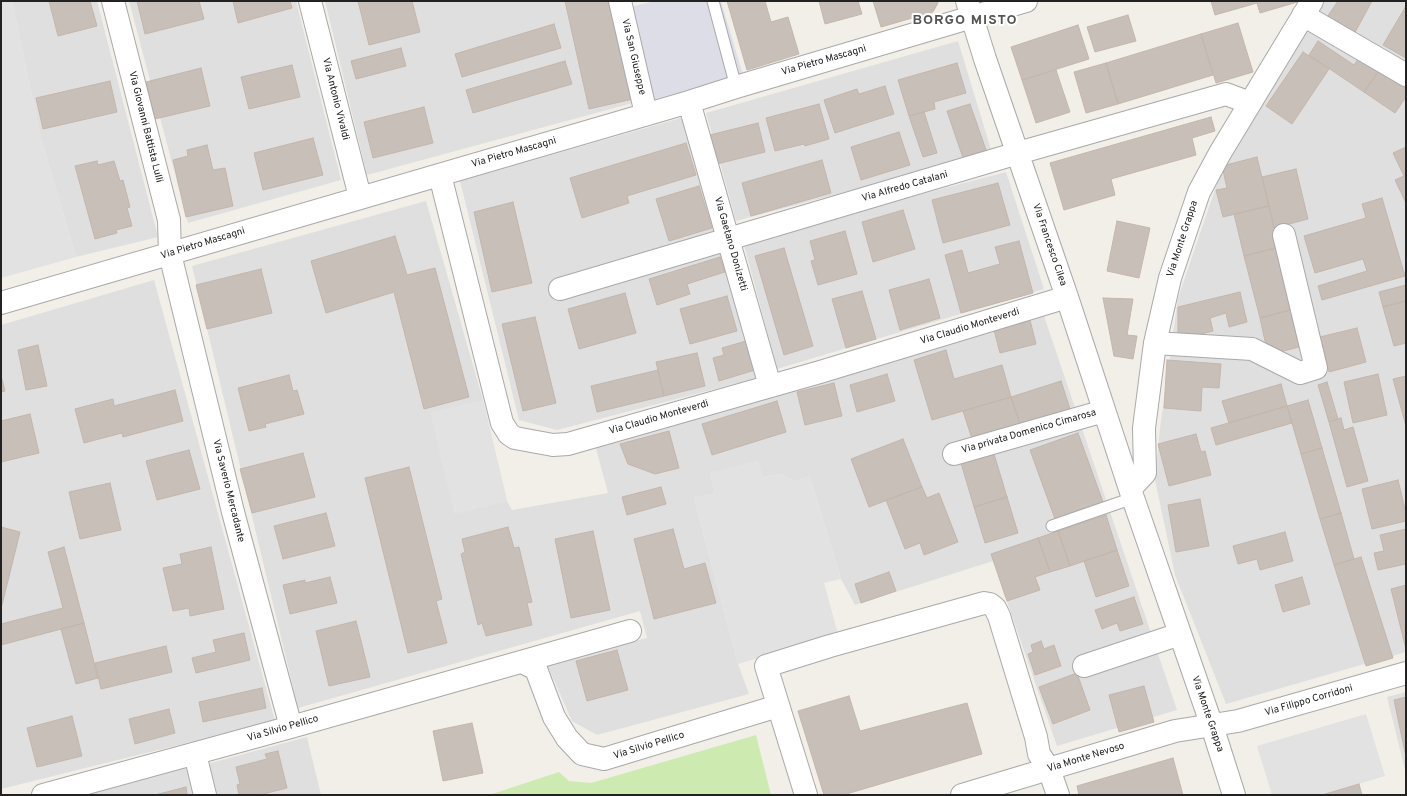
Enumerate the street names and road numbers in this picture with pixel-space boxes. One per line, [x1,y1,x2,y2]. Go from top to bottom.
street label: Via San Giuseppe [618,18,648,96]
street label: Via Pietro Mascagni [780,43,868,79]
street label: Via Antonio Vivaldi [319,57,351,141]
street label: Via Giovanni Battista Lulli [125,70,165,184]
street label: Via Pietro Mascagni [470,135,558,171]
street label: Via Alfredo Catalani [861,169,949,205]
street label: Via Gaetano Donizetti [711,196,749,292]
street label: Via Monte Grappa [1165,199,1201,279]
street label: Via Francesco Cilea [1029,202,1069,288]
street label: Via Pietro Mascagni [159,225,247,263]
street label: Via Claudio Monteverdi [919,306,1021,348]
street label: Via Claudio Monteverdi [608,398,710,438]
street label: Via privata Domenico Cimarosa [960,407,1098,457]
street label: Via Saverio Mercadante [209,438,247,544]
street label: Via Monte Grappa [1188,674,1226,754]
street label: Via Filippo Corridoni [1264,683,1354,719]
street label: Via Silvio Pellico [246,713,320,745]
street label: Via Silvio Pellico [612,730,686,762]
street label: Via Monte Nevoso [1046,741,1126,775]

